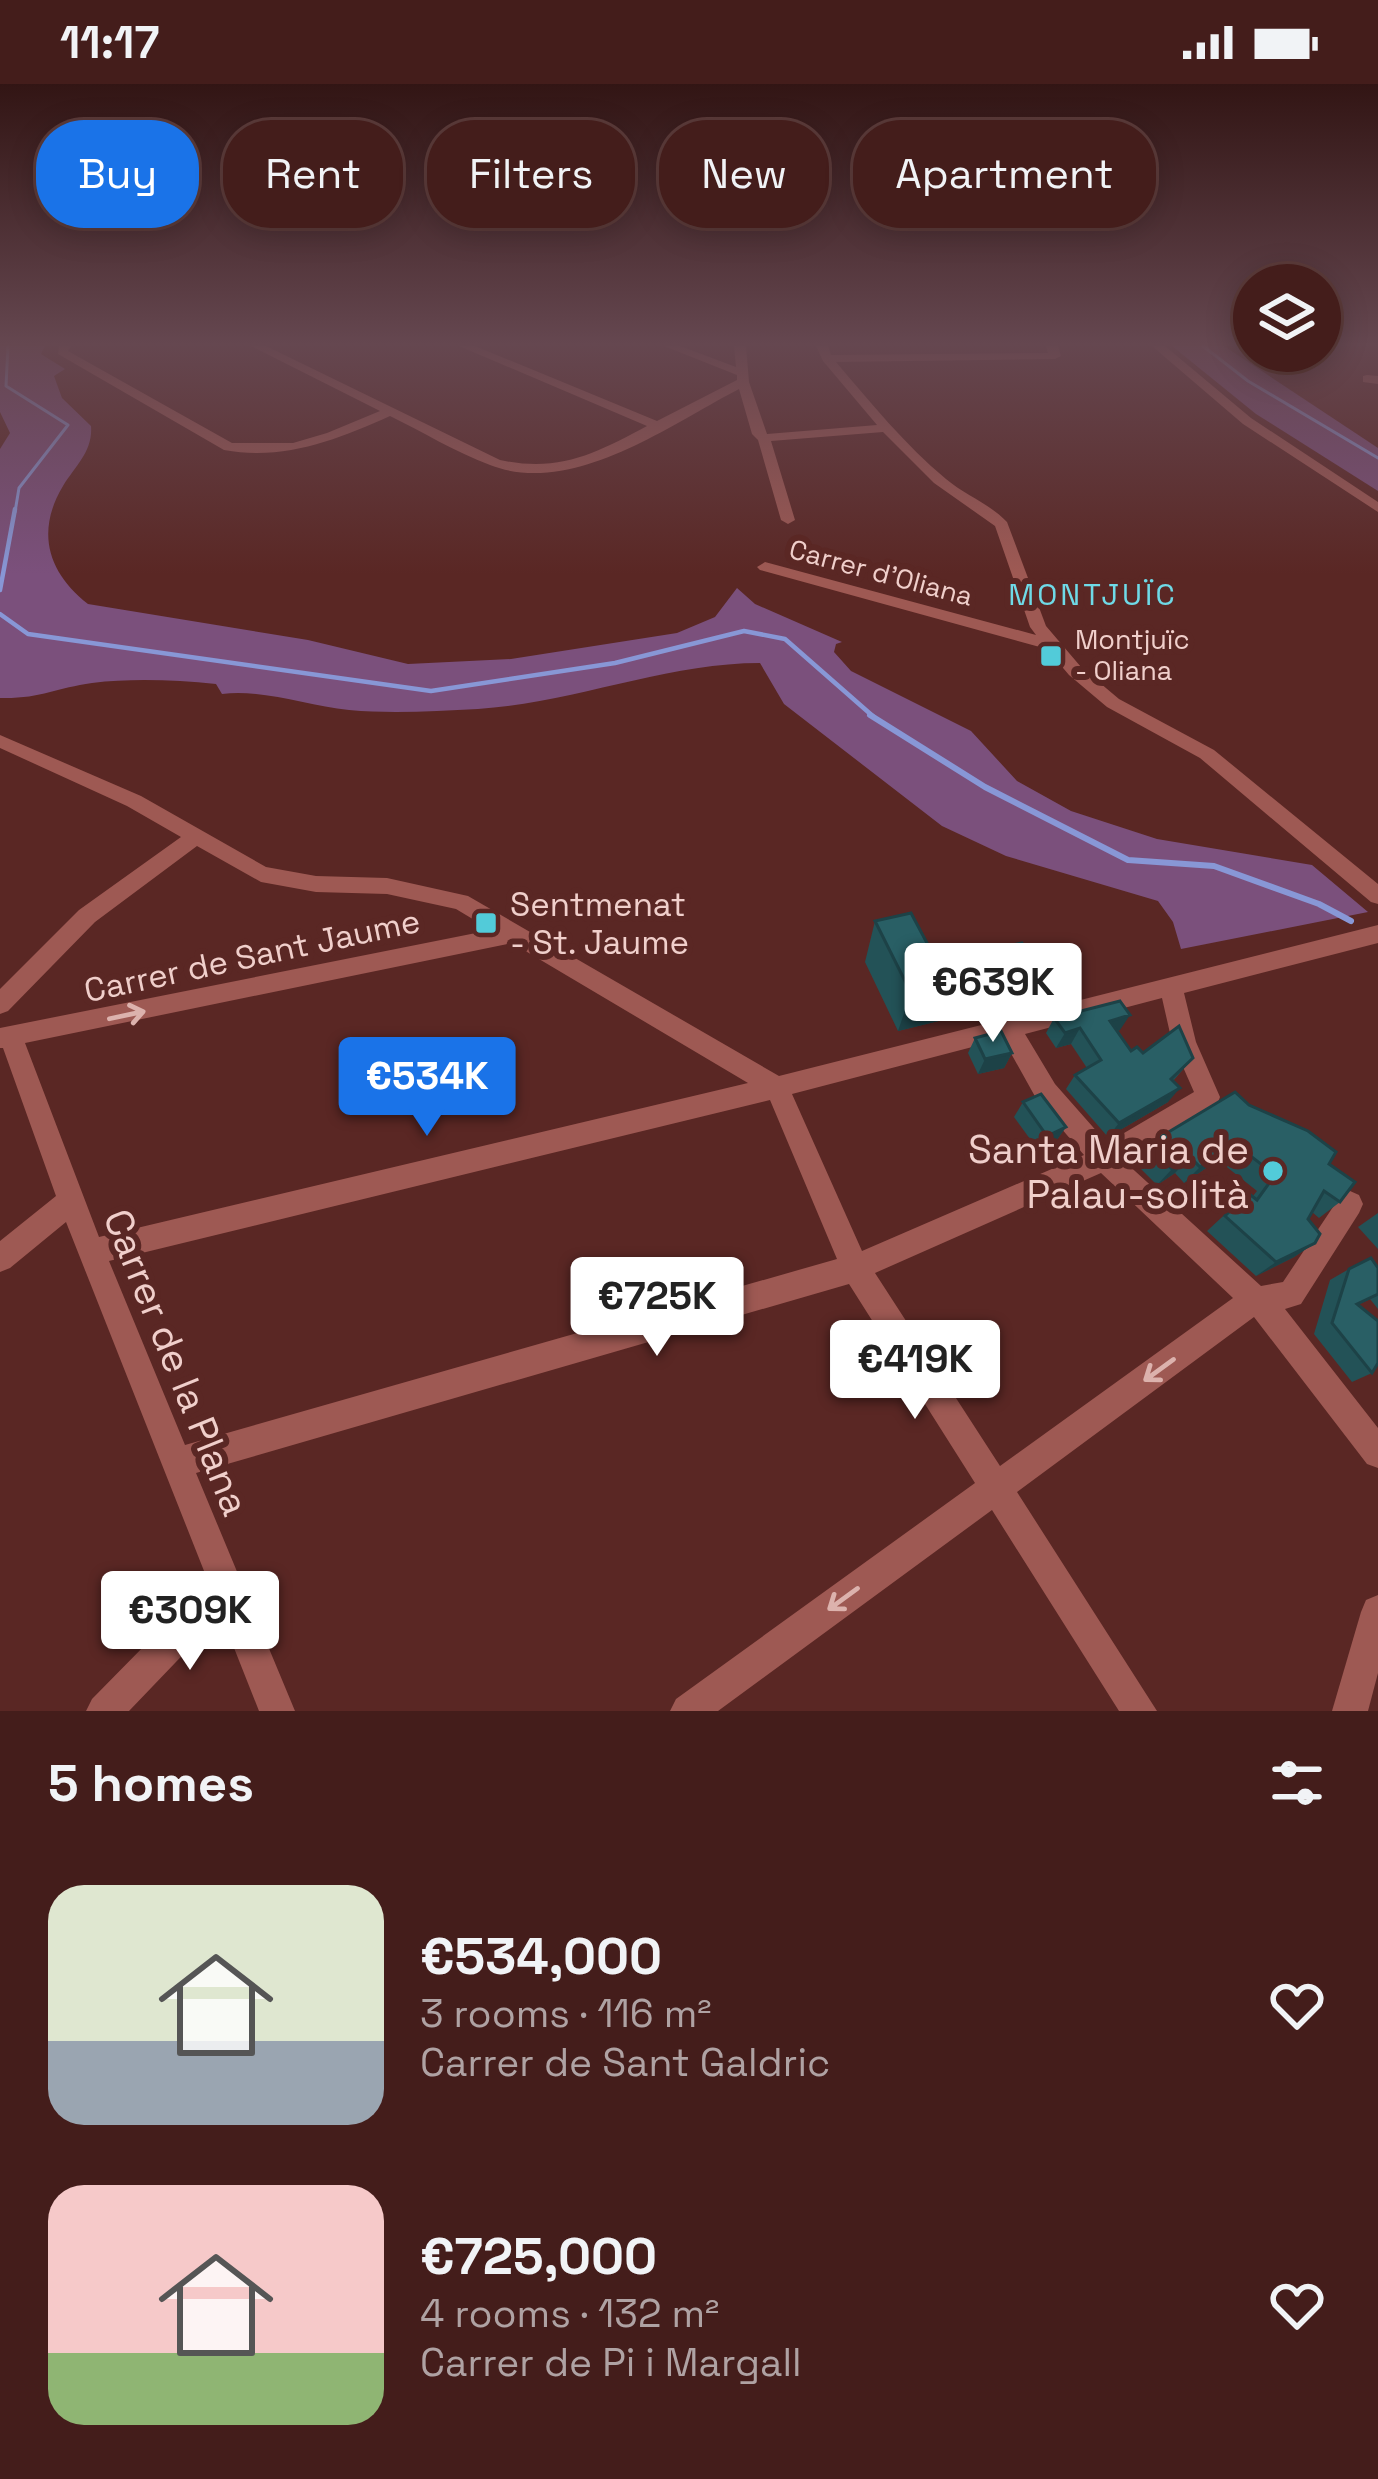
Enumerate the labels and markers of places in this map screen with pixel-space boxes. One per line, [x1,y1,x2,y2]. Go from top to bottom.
place label: Montjuïc - Oliana [1075,622,1190,688]
marker: Montjuïc - Oliana [1038,643,1064,669]
place label: Sentmenat - St. Jaume [510,884,689,964]
marker: Sentmenat - St. Jaume [473,910,499,936]
pin: €639K [909,943,1077,1045]
pin: €534K [343,1037,511,1139]
place label: Santa Maria de Palau-solità [968,1125,1249,1219]
marker: Santa Maria de Palau-solità [1260,1158,1286,1184]
pin: €725K [573,1257,741,1359]
pin: €419K [831,1320,999,1422]
pin: €309K [106,1571,274,1673]

